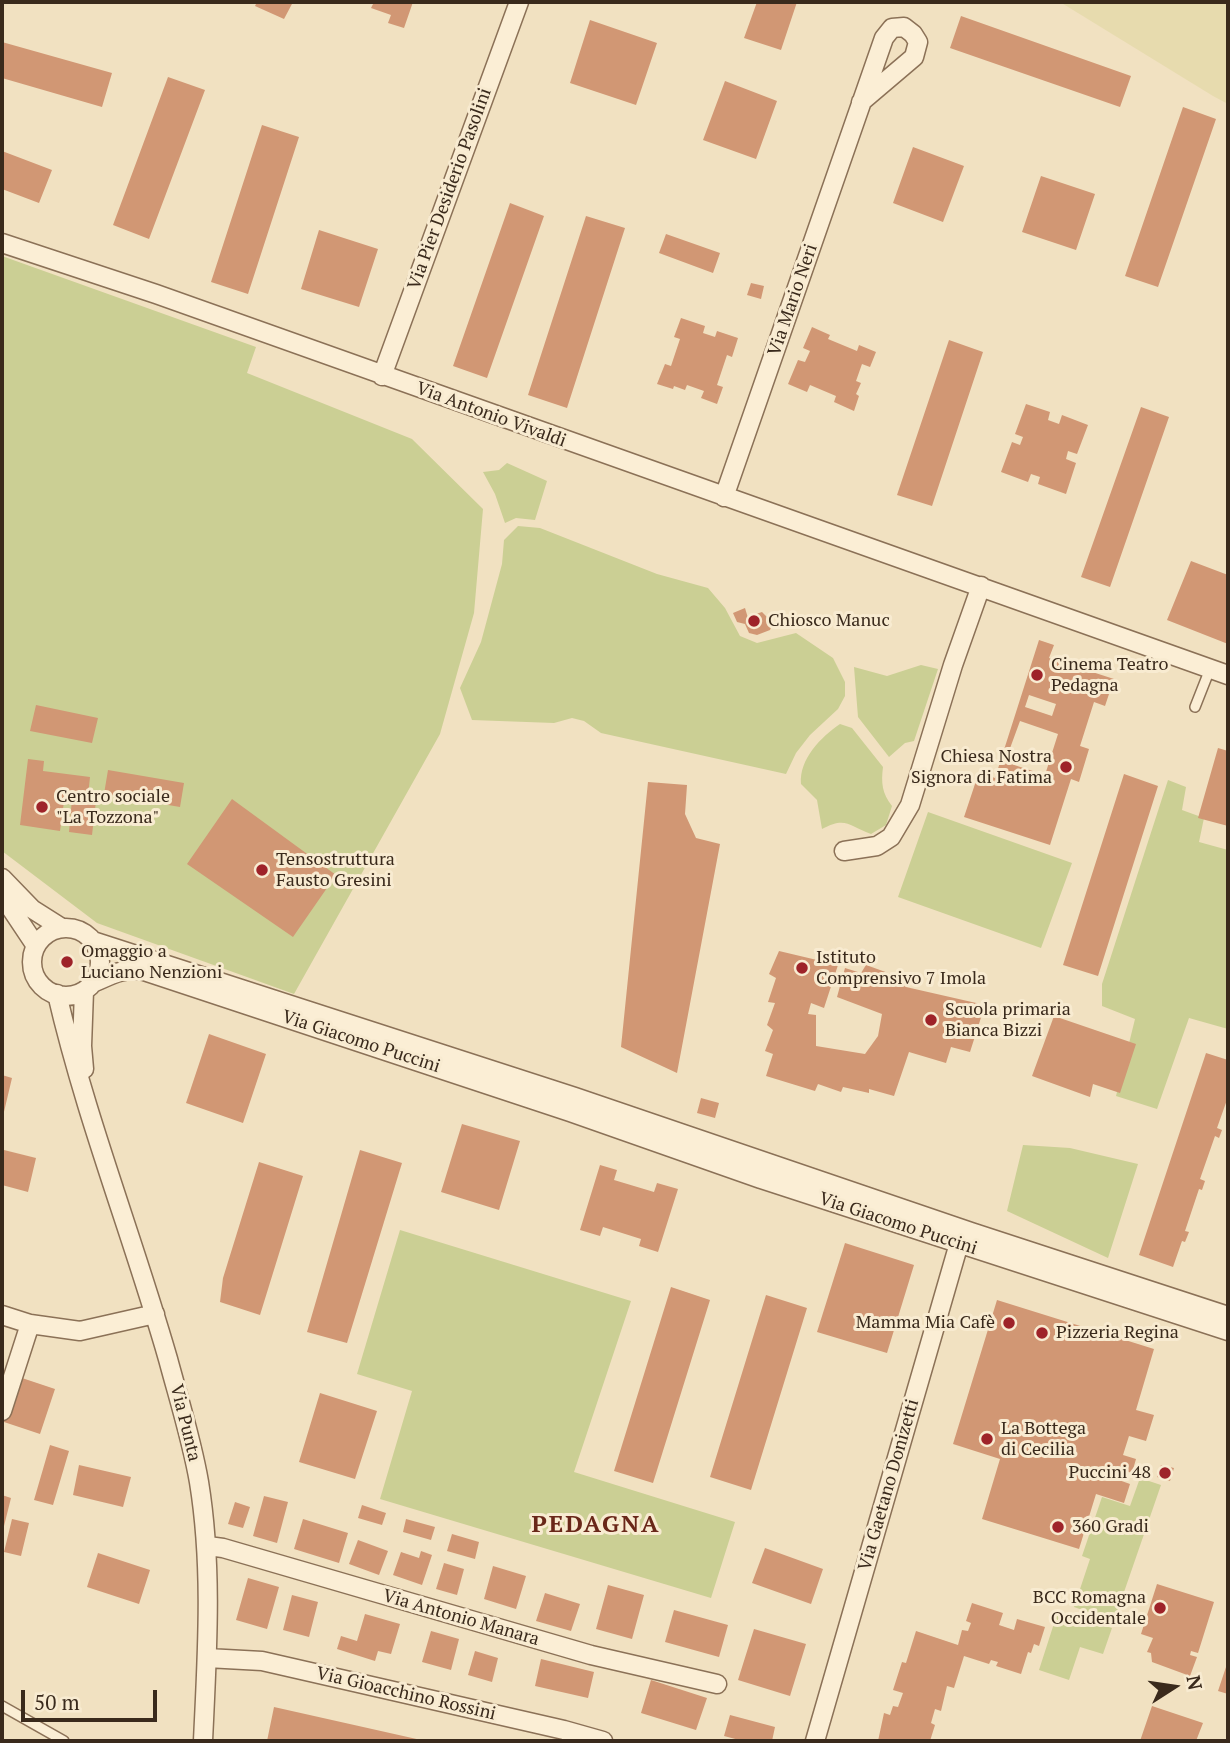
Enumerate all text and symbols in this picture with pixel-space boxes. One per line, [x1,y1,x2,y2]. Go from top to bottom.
street label: Via Pier Desiderio Pasolini [403,85,497,293]
street label: Via Mario Neri [764,241,822,359]
street label: Via Antonio Vivaldi [413,378,569,452]
place label: Chiosco Manuc [768,610,890,632]
marker: Chiosco Manuc [746,613,762,629]
place label: Cinema Teatro Pedagna [1051,654,1168,696]
marker: Cinema Teatro Pedagna [1029,667,1045,683]
place label: Chiesa Nostra Signora di Fatima [911,746,1052,788]
marker: Chiesa Nostra Signora di Fatima [1058,759,1074,775]
place label: Centro sociale "La Tozzona" [56,786,170,828]
marker: Centro sociale "La Tozzona" [34,799,50,815]
place label: Tensostruttura Fausto Gresini [276,849,395,892]
marker: Tensostruttura Fausto Gresini [254,862,270,878]
place label: Omaggio a Luciano Nenzioni [81,941,222,984]
place label: Istituto Comprensivo 7 Imola [816,947,986,990]
marker: Omaggio a Luciano Nenzioni [59,954,75,970]
marker: Istituto Comprensivo 7 Imola [794,960,810,976]
place label: Scuola primaria Bianca Bizzi [945,999,1071,1042]
street label: Via Giacomo Puccini [279,1006,443,1078]
marker: Scuola primaria Bianca Bizzi [923,1012,939,1028]
street label: Via Giacomo Puccini [816,1188,980,1260]
place label: Mamma Mia Cafè [856,1312,995,1334]
marker: Mamma Mia Cafè [1001,1315,1017,1331]
place label: Pizzeria Regina [1056,1322,1179,1344]
marker: Pizzeria Regina [1034,1325,1050,1341]
street label: Via Punta [165,1382,205,1464]
street label: Via Gaetano Donizetti [854,1397,924,1573]
place label: La Bottega di Cecilia [1001,1418,1086,1460]
marker: La Bottega di Cecilia [979,1431,995,1447]
place label: Puccini 48 [1068,1462,1151,1484]
marker: Puccini 48 [1157,1465,1173,1481]
district label: PEDAGNA [532,1511,660,1539]
place label: 360 Gradi [1072,1516,1149,1538]
marker: 360 Gradi [1050,1519,1066,1535]
street label: Via Antonio Manara [380,1585,542,1651]
place label: BCC Romagna Occidentale [1033,1587,1146,1630]
marker: BCC Romagna Occidentale [1152,1600,1168,1616]
north arrow [1139,1652,1209,1722]
street label: Via Gioacchino Rossini [314,1663,498,1725]
text: N [1181,1673,1209,1692]
scale bar [24,1676,161,1720]
text: 50 m [34,1688,80,1716]

